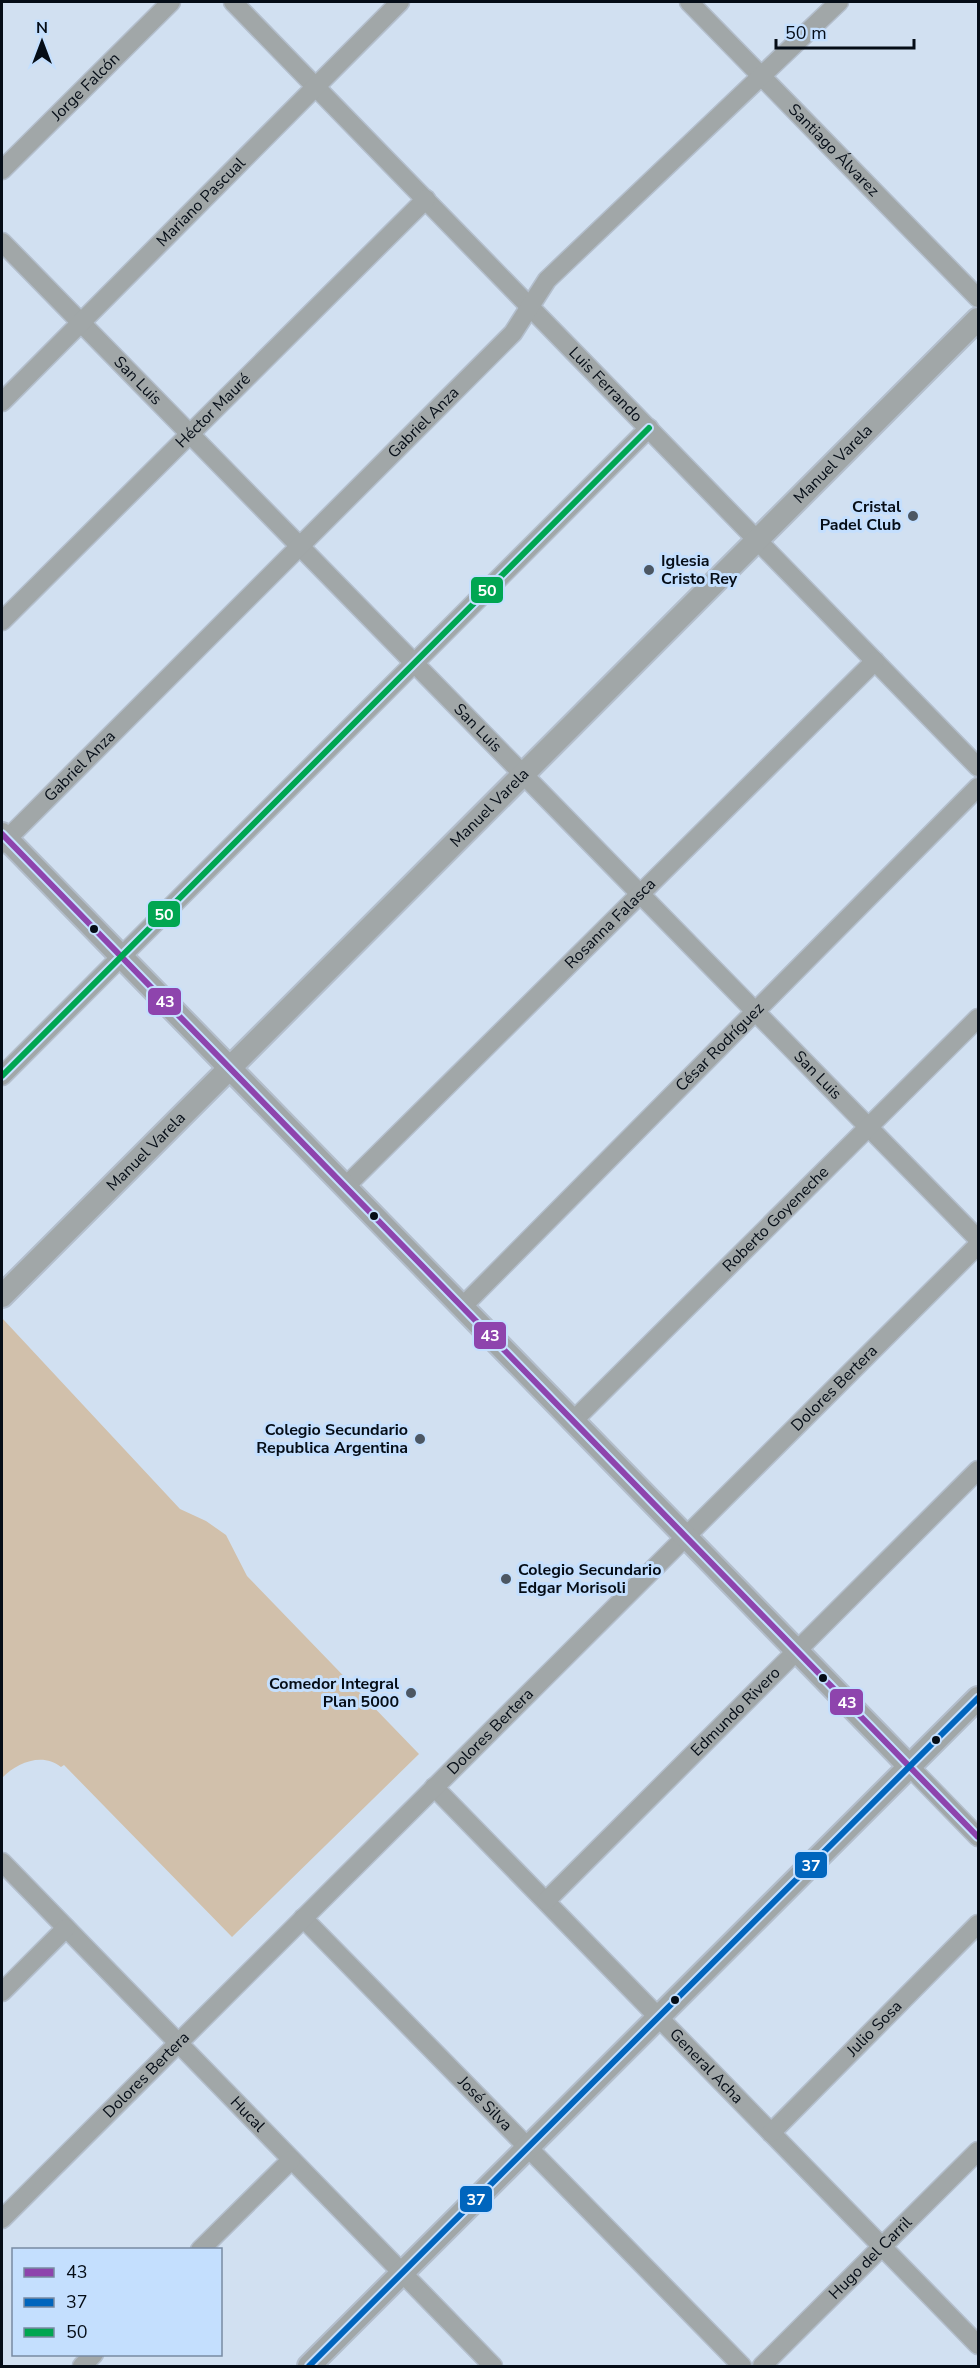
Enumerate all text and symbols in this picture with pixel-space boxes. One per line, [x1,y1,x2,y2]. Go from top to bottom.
north arrow [12,12,72,72]
scale bar [776,12,914,50]
text: N [36,17,48,39]
text: 50 m [785,21,827,45]
street label: Jorge Falcón [46,48,125,127]
street label: Santiago Álvarez [783,99,884,201]
street label: Mariano Pascual [152,152,250,252]
street label: Luis Ferrando [564,342,647,427]
street label: San Luis [109,351,167,410]
street label: Héctor Mauré [171,369,256,453]
street label: Gabriel Anza [383,382,464,463]
street label: Manuel Varela [789,420,878,508]
place label: Cristal Padel Club [820,496,901,536]
marker: Cristal Padel Club [906,509,920,523]
place label: Iglesia Cristo Rey [661,550,738,590]
marker: Iglesia Cristo Rey [642,563,656,577]
line badge: 50 [470,576,504,604]
text: 50 [477,580,497,602]
street label: San Luis [449,699,507,757]
street label: Gabriel Anza [39,726,120,807]
street label: Manuel Varela [445,763,534,852]
street label: Rosanna Falasca [560,873,661,974]
line badge: 50 [147,900,181,928]
text: 50 [154,904,174,926]
unlabelled marker [88,923,100,935]
line badge: 43 [147,987,182,1016]
text: 43 [155,991,175,1013]
street label: César Rodríguez [671,998,769,1097]
street label: San Luis [789,1046,847,1105]
street label: Manuel Varela [102,1107,191,1196]
street label: Roberto Goyeneche [718,1162,834,1277]
unlabelled marker [368,1210,380,1222]
line badge: 43 [473,1321,507,1350]
text: 43 [480,1325,500,1347]
street label: Dolores Bertera [786,1340,883,1436]
place label: Colegio Secundario Republica Argentina [256,1419,408,1459]
marker: Colegio Secundario Republica Argentina [413,1432,427,1446]
place label: Colegio Secundario Edgar Morisoli [518,1559,661,1599]
marker: Colegio Secundario Edgar Morisoli [499,1572,513,1586]
street label: Edmundo Rivero [686,1662,785,1761]
unlabelled marker [817,1672,829,1684]
place label: Comedor Integral Plan 5000 [269,1673,399,1713]
street label: Dolores Bertera [442,1684,539,1780]
marker: Comedor Integral Plan 5000 [404,1686,418,1700]
line badge: 43 [829,1688,864,1716]
text: 43 [837,1692,857,1714]
unlabelled marker [930,1734,942,1746]
line badge: 37 [794,1851,828,1879]
text: 37 [801,1855,821,1877]
unlabelled marker [669,1994,681,2006]
street label: Julio Sosa [841,1996,907,2062]
street label: General Acha [664,2024,748,2109]
street label: Dolores Bertera [98,2027,195,2123]
street label: José Silva [452,2071,517,2136]
street label: Hucal [225,2092,270,2137]
line badge: 37 [459,2185,493,2213]
text: 37 [466,2189,486,2211]
street label: Hugo del Carril [824,2212,917,2304]
legend [12,2248,222,2356]
text: 43 [66,2260,88,2284]
text: 37 [66,2290,88,2314]
text: 50 [66,2320,88,2344]

